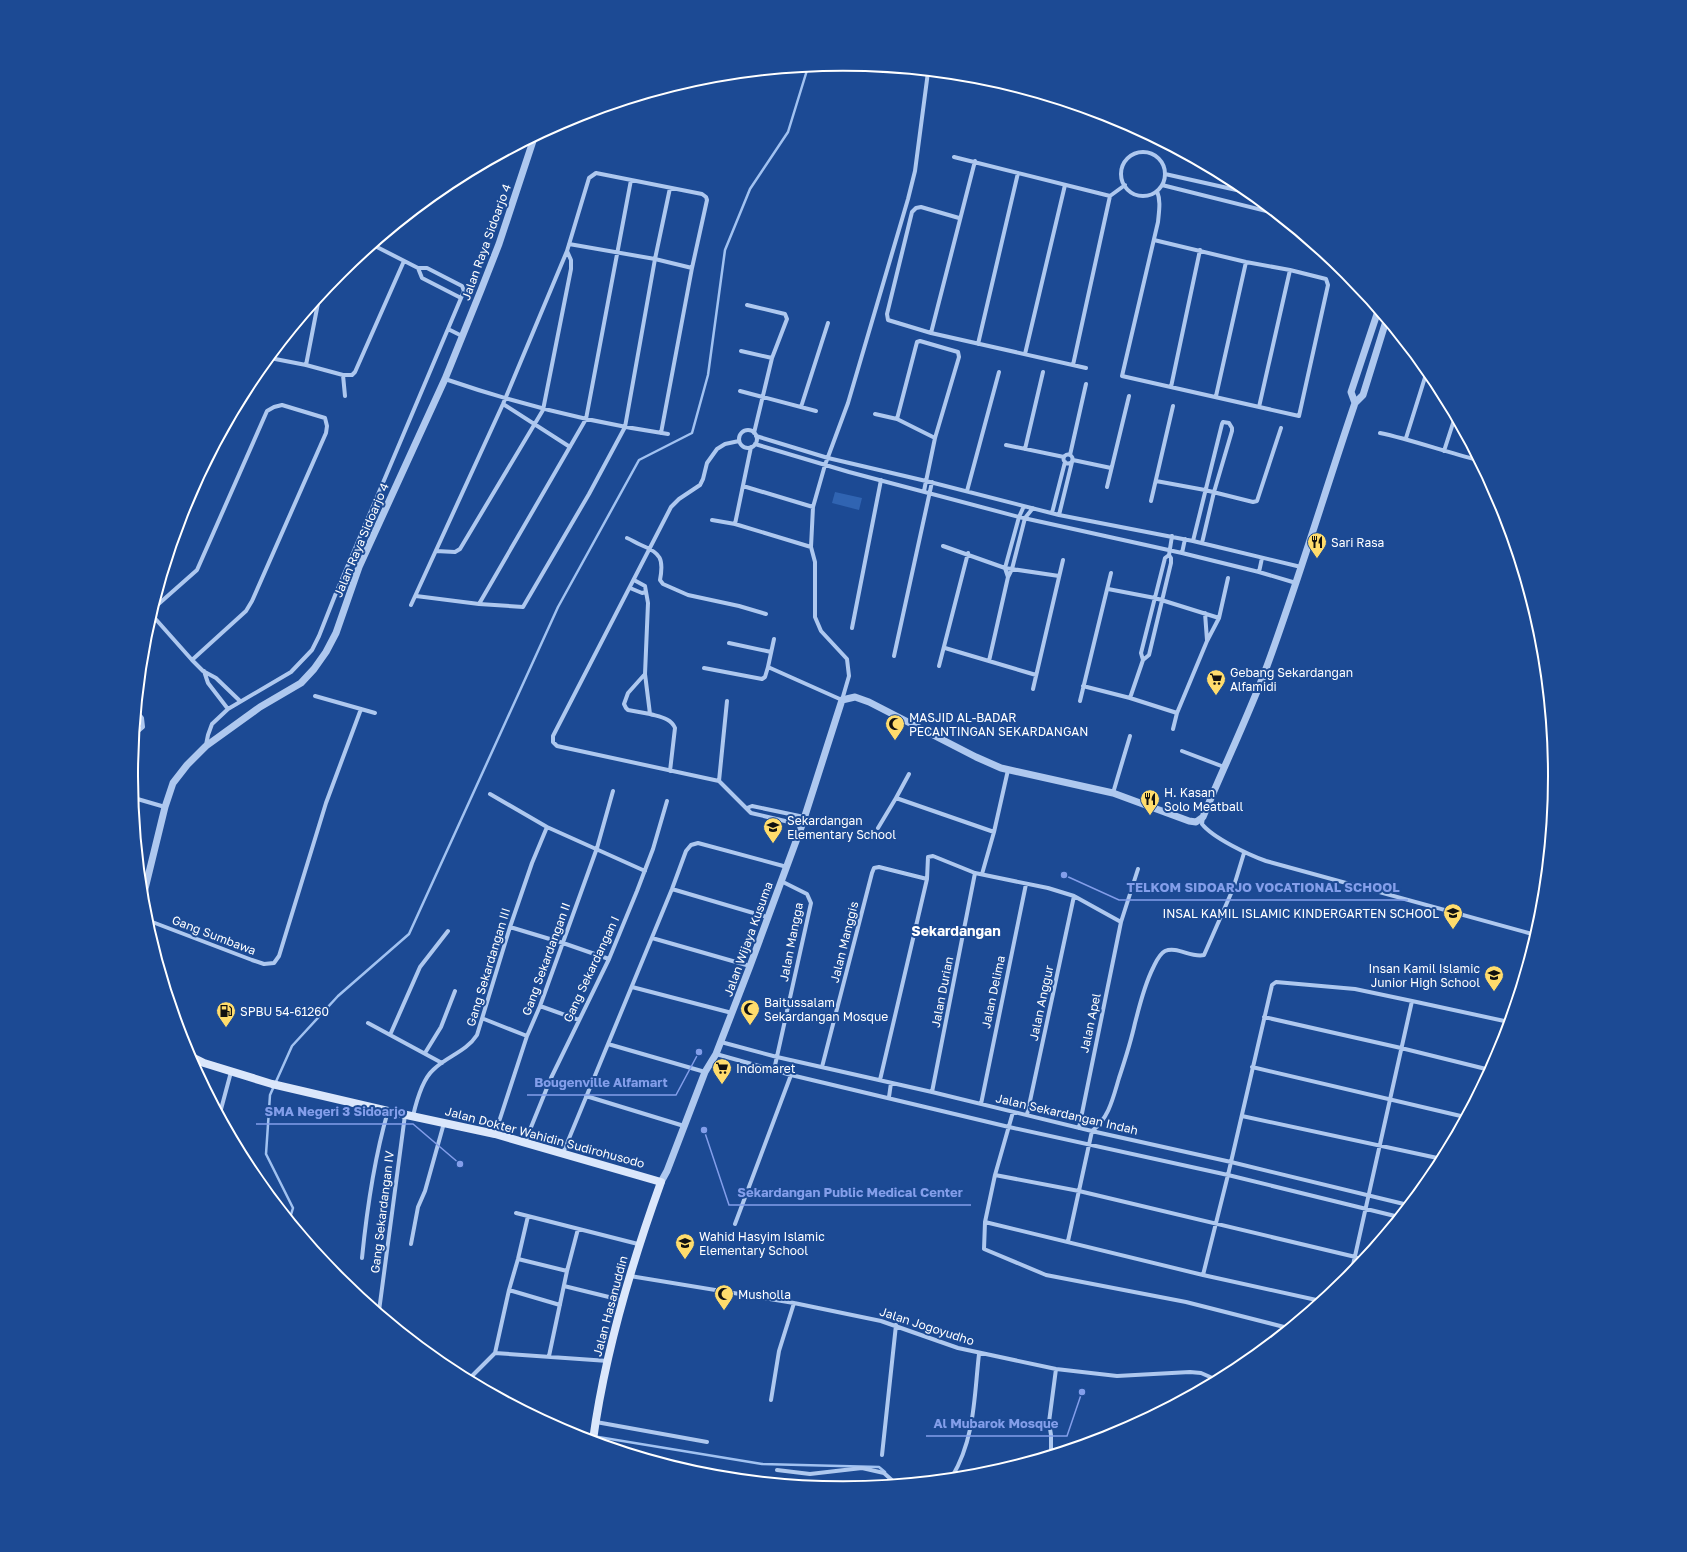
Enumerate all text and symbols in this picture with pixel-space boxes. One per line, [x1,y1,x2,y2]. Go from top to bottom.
street label: Jalan Raya Sidoarjo 4 [458,182,514,302]
street label: Jalan Raya Sidoarjo 4 [330,481,392,599]
restaurant icon: Sari Rasa [1306,531,1328,559]
place label: Sari Rasa [1331,535,1384,550]
place label: Gebang Sekardangan Alfamidi [1230,665,1353,694]
supermarket icon: Gebang Sekardangan Alfamidi [1205,668,1227,696]
place label: MASJID AL-BADAR PECANTINGAN SEKARDANGAN [909,710,1088,739]
mosque icon: MASJID AL-BADAR PECANTINGAN SEKARDANGAN [884,713,906,741]
place label: H. Kasan Solo Meatball [1164,785,1244,814]
restaurant icon: H. Kasan Solo Meatball [1139,788,1161,816]
place label: Sekardangan Elementary School [787,813,896,842]
school or university icon: Sekardangan Elementary School [762,816,784,844]
callout: TELKOM SIDOARJO VOCATIONAL SCHOOL [1119,875,1408,900]
street label: Jalan Wijaya Kusuma [720,879,776,999]
text: TELKOM SIDOARJO VOCATIONAL SCHOOL [1126,879,1400,895]
street label: Gang Sekardangan II [519,900,573,1018]
street label: Jalan Manggis [827,900,861,984]
street label: Jalan Mangga [776,901,806,983]
school or university icon: INSAL KAMIL ISLAMIC KINDERGARTEN SCHOOL [1442,902,1464,930]
street label: Gang Sekardangan III [463,906,513,1028]
place label: INSAL KAMIL ISLAMIC KINDERGARTEN SCHOOL [1162,906,1439,921]
street label: Gang Sumbawa [170,912,258,958]
street label: Gang Sekardangan I [560,913,622,1025]
district label: Sekardangan [911,922,1001,939]
street label: Jalan Delima [978,954,1008,1030]
street label: Jalan Durian [928,955,956,1029]
place label: Insan Kamil Islamic Junior High School [1369,961,1480,990]
street label: Jalan Anggur [1026,964,1056,1042]
school or university icon: Insan Kamil Islamic Junior High School [1483,964,1505,992]
street label: Jalan Apel [1076,992,1104,1054]
place label: Baitussalam Sekardangan Mosque [764,995,888,1024]
mosque icon: Baitussalam Sekardangan Mosque [739,998,761,1026]
fuel station icon: SPBU 54-61260 [215,1000,237,1028]
place label: SPBU 54-61260 [240,1004,329,1019]
supermarket icon: Indomaret [711,1057,733,1085]
place label: Indomaret [736,1061,796,1076]
callout: Bougenville Alfamart [527,1070,676,1095]
text: Bougenville Alfamart [534,1074,668,1090]
street label: Jalan Sekardangan Indah [994,1090,1140,1138]
callout: SMA Negeri 3 Sidoarjo [256,1099,413,1124]
text: SMA Negeri 3 Sidoarjo [264,1103,406,1119]
street label: Jalan Dokter Wahidin Sudirohusodo [444,1103,646,1171]
street label: Gang Sekardangan IV [367,1150,397,1274]
callout: Sekardangan Public Medical Center [729,1180,971,1205]
text: Sekardangan Public Medical Center [737,1184,963,1200]
place label: Wahid Hasyim Islamic Elementary School [699,1229,825,1258]
school or university icon: Wahid Hasyim Islamic Elementary School [674,1232,696,1260]
street label: Jalan Hasanuddin [589,1254,631,1358]
mosque icon: Musholla [713,1283,735,1311]
place label: Musholla [738,1287,791,1302]
street label: Jalan Jogoyudho [878,1304,976,1348]
callout: Al Mubarok Mosque [926,1411,1067,1436]
text: Al Mubarok Mosque [933,1415,1059,1431]

